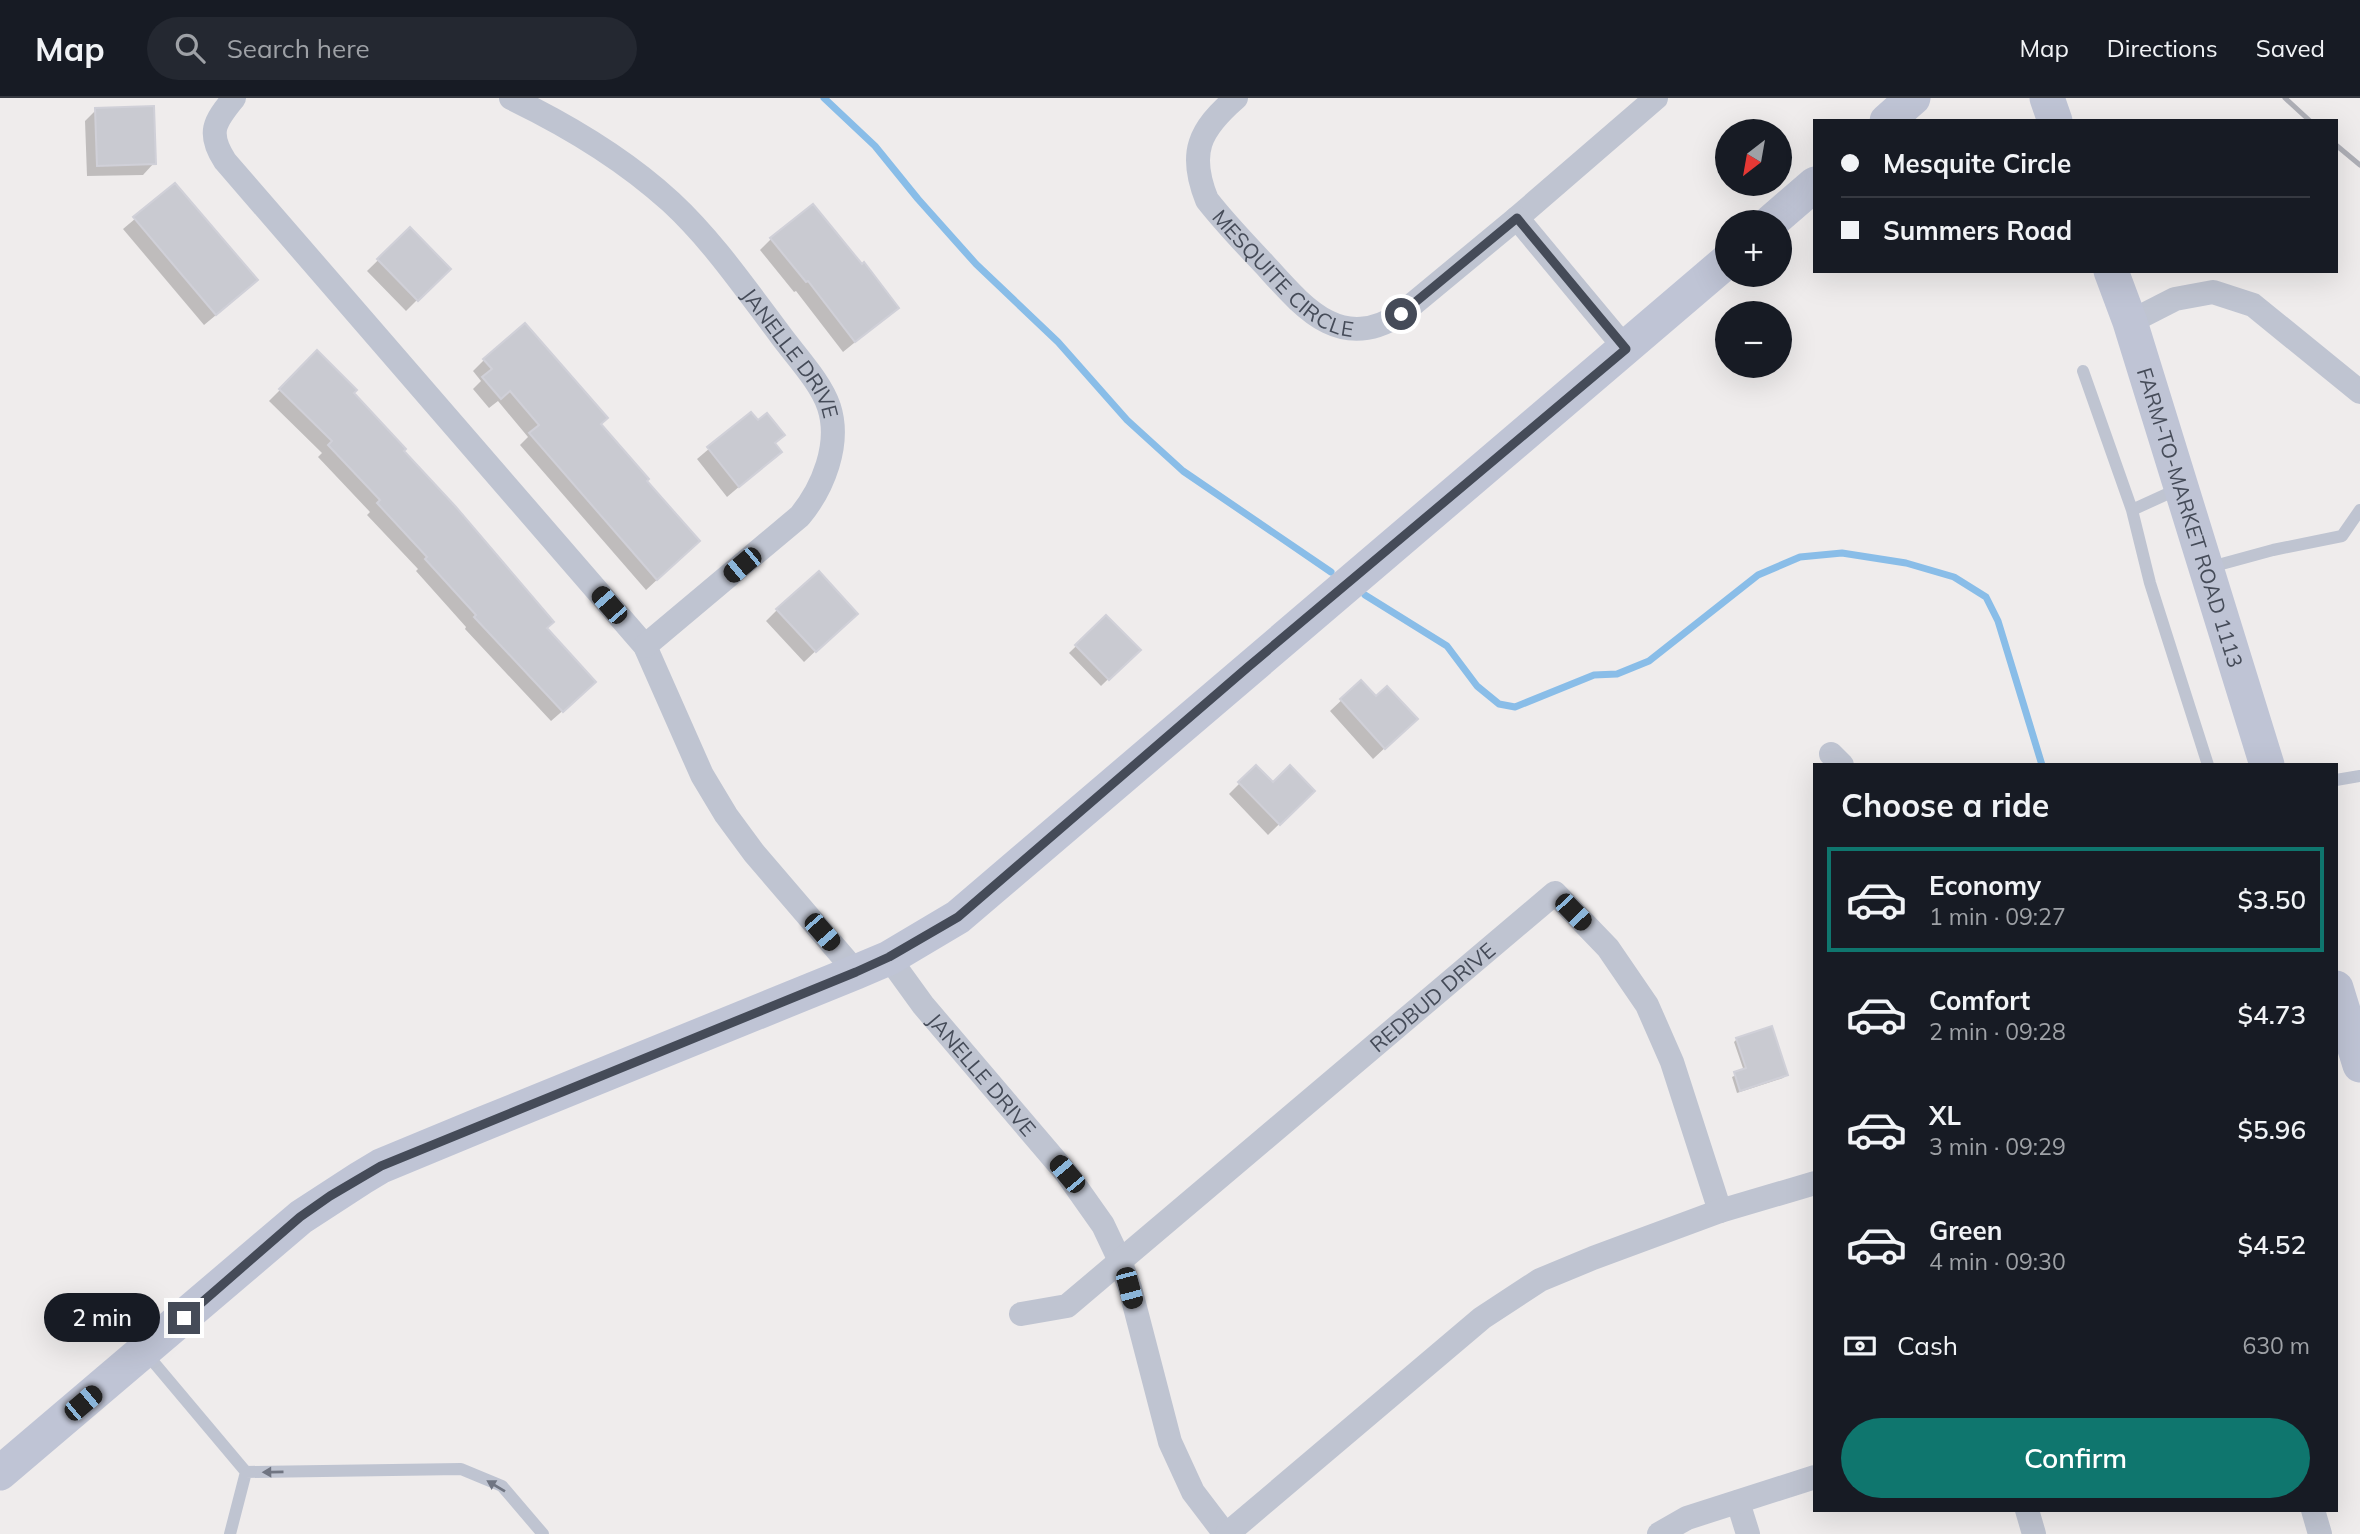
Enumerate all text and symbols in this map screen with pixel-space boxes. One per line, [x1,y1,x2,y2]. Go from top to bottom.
search box [147,17,637,80]
text: Map [35,28,105,69]
icon: search [171,29,209,67]
text: Search here [227,32,370,65]
text: Map [2019,33,2069,63]
text: Directions [2107,33,2218,63]
text: Saved [2256,33,2325,63]
north arrow [1715,119,1792,196]
map controls [1715,119,1792,378]
text: Mesquite Circle [1883,147,2071,180]
street label: MESQUITE CIRCLE [1207,204,1356,342]
button: + [1715,210,1792,287]
text: Summers Road [1883,214,2072,247]
street label: JANELLE DRIVE [737,282,844,421]
route start [1385,298,1417,330]
button: − [1715,301,1792,378]
street label: FARM-TO-MARKET ROAD 1113 [2132,364,2249,671]
car [720,543,765,587]
car [588,582,631,628]
text: Choose a ride [1841,785,2049,825]
icon: car [1845,868,1908,931]
text: Economy [1929,869,2041,902]
text: $3.50 [2237,883,2306,916]
car [1551,890,1596,934]
text: 1 min · 09:27 [1929,902,2066,931]
car [801,909,844,955]
street label: REDBUD DRIVE [1364,937,1500,1057]
icon: car [1845,983,1908,1046]
text: Comfort [1929,984,2030,1017]
text: $4.73 [2237,998,2306,1031]
street label: JANELLE DRIVE [922,1007,1042,1141]
text: 2 min · 09:28 [1929,1017,2066,1046]
icon: car [1845,1098,1908,1161]
text: XL [1929,1099,1961,1132]
text: $5.96 [2237,1113,2306,1146]
text: 3 min · 09:29 [1929,1132,2066,1161]
car [1046,1151,1089,1197]
icon: car [1845,1213,1908,1276]
text: Green [1929,1214,2002,1247]
text: $4.52 [2237,1228,2306,1261]
text: 4 min · 09:30 [1929,1247,2066,1276]
car [1114,1265,1145,1311]
callout: 2 min [44,1294,160,1342]
route end [168,1302,200,1334]
text: 2 min [72,1303,132,1332]
icon: cash [1841,1327,1879,1365]
text: Cash [1897,1329,1958,1362]
text: 630 m [2242,1331,2310,1360]
car [61,1381,106,1425]
button: Confirm [1841,1418,2310,1498]
one-way arrow [262,1466,284,1478]
one-way arrow [487,1479,506,1492]

